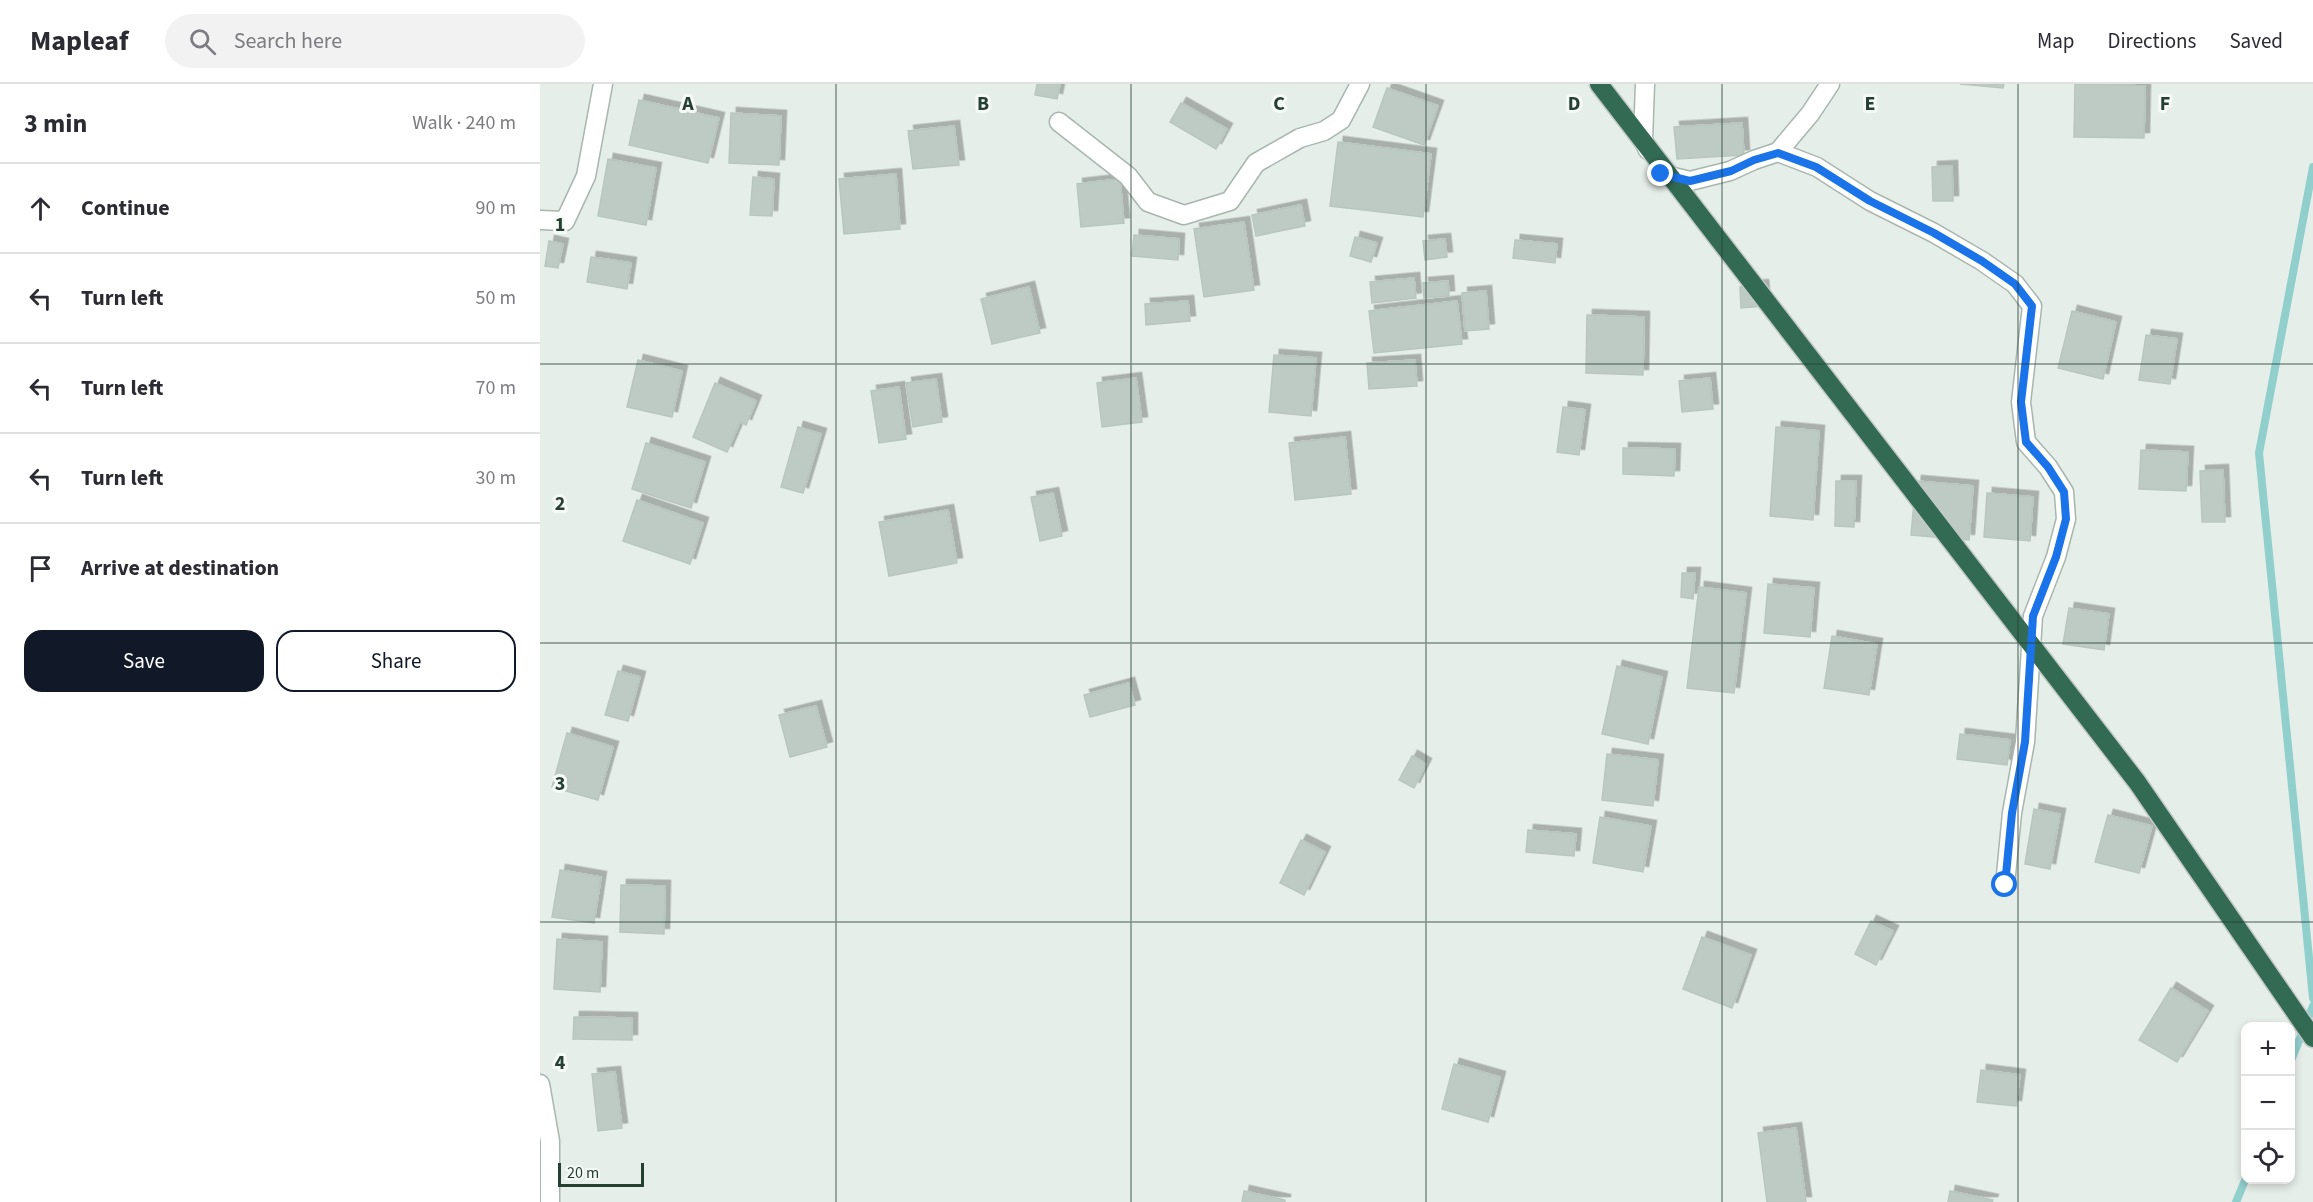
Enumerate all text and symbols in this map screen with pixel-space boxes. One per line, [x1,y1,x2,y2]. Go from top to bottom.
search box [165,14,585,68]
text: Mapleaf [30,21,129,61]
icon: search [186,25,219,58]
text: Search here [234,25,342,57]
text: Map [2037,26,2075,56]
text: Directions [2108,26,2196,56]
text: Saved [2229,26,2283,56]
text: A [681,90,694,118]
text: B [977,90,989,118]
text: C [1273,90,1285,118]
text: D [1568,90,1580,118]
text: E [1865,90,1875,118]
text: F [2160,90,2170,118]
text: 3 min [24,105,87,142]
text: Walk · 240 m [412,109,516,137]
route end [1647,160,1673,186]
icon: ahead [24,192,57,225]
text: Continue [81,192,170,224]
text: 90 m [476,194,516,222]
text: 1 [555,211,565,239]
icon: left [24,282,57,315]
text: Turn left [81,282,163,314]
text: 50 m [476,284,516,312]
icon: left [24,372,57,405]
text: Turn left [81,372,163,404]
text: 70 m [476,374,516,402]
icon: left [24,462,57,495]
text: Turn left [81,462,163,494]
text: 30 m [476,464,516,492]
text: 2 [555,490,565,518]
icon: arrive [24,552,57,585]
text: Arrive at destination [81,552,279,584]
button: Save [24,630,264,692]
button: Share [276,630,516,692]
text: 3 [555,770,565,798]
route start [1991,871,2017,897]
map controls [2241,1022,2295,1184]
button: + [2241,1022,2295,1076]
text: 4 [555,1049,566,1077]
button: − [2241,1076,2295,1130]
button: locate [2241,1130,2295,1184]
scale bar [558,1160,644,1188]
text: 20 m [567,1162,599,1184]

